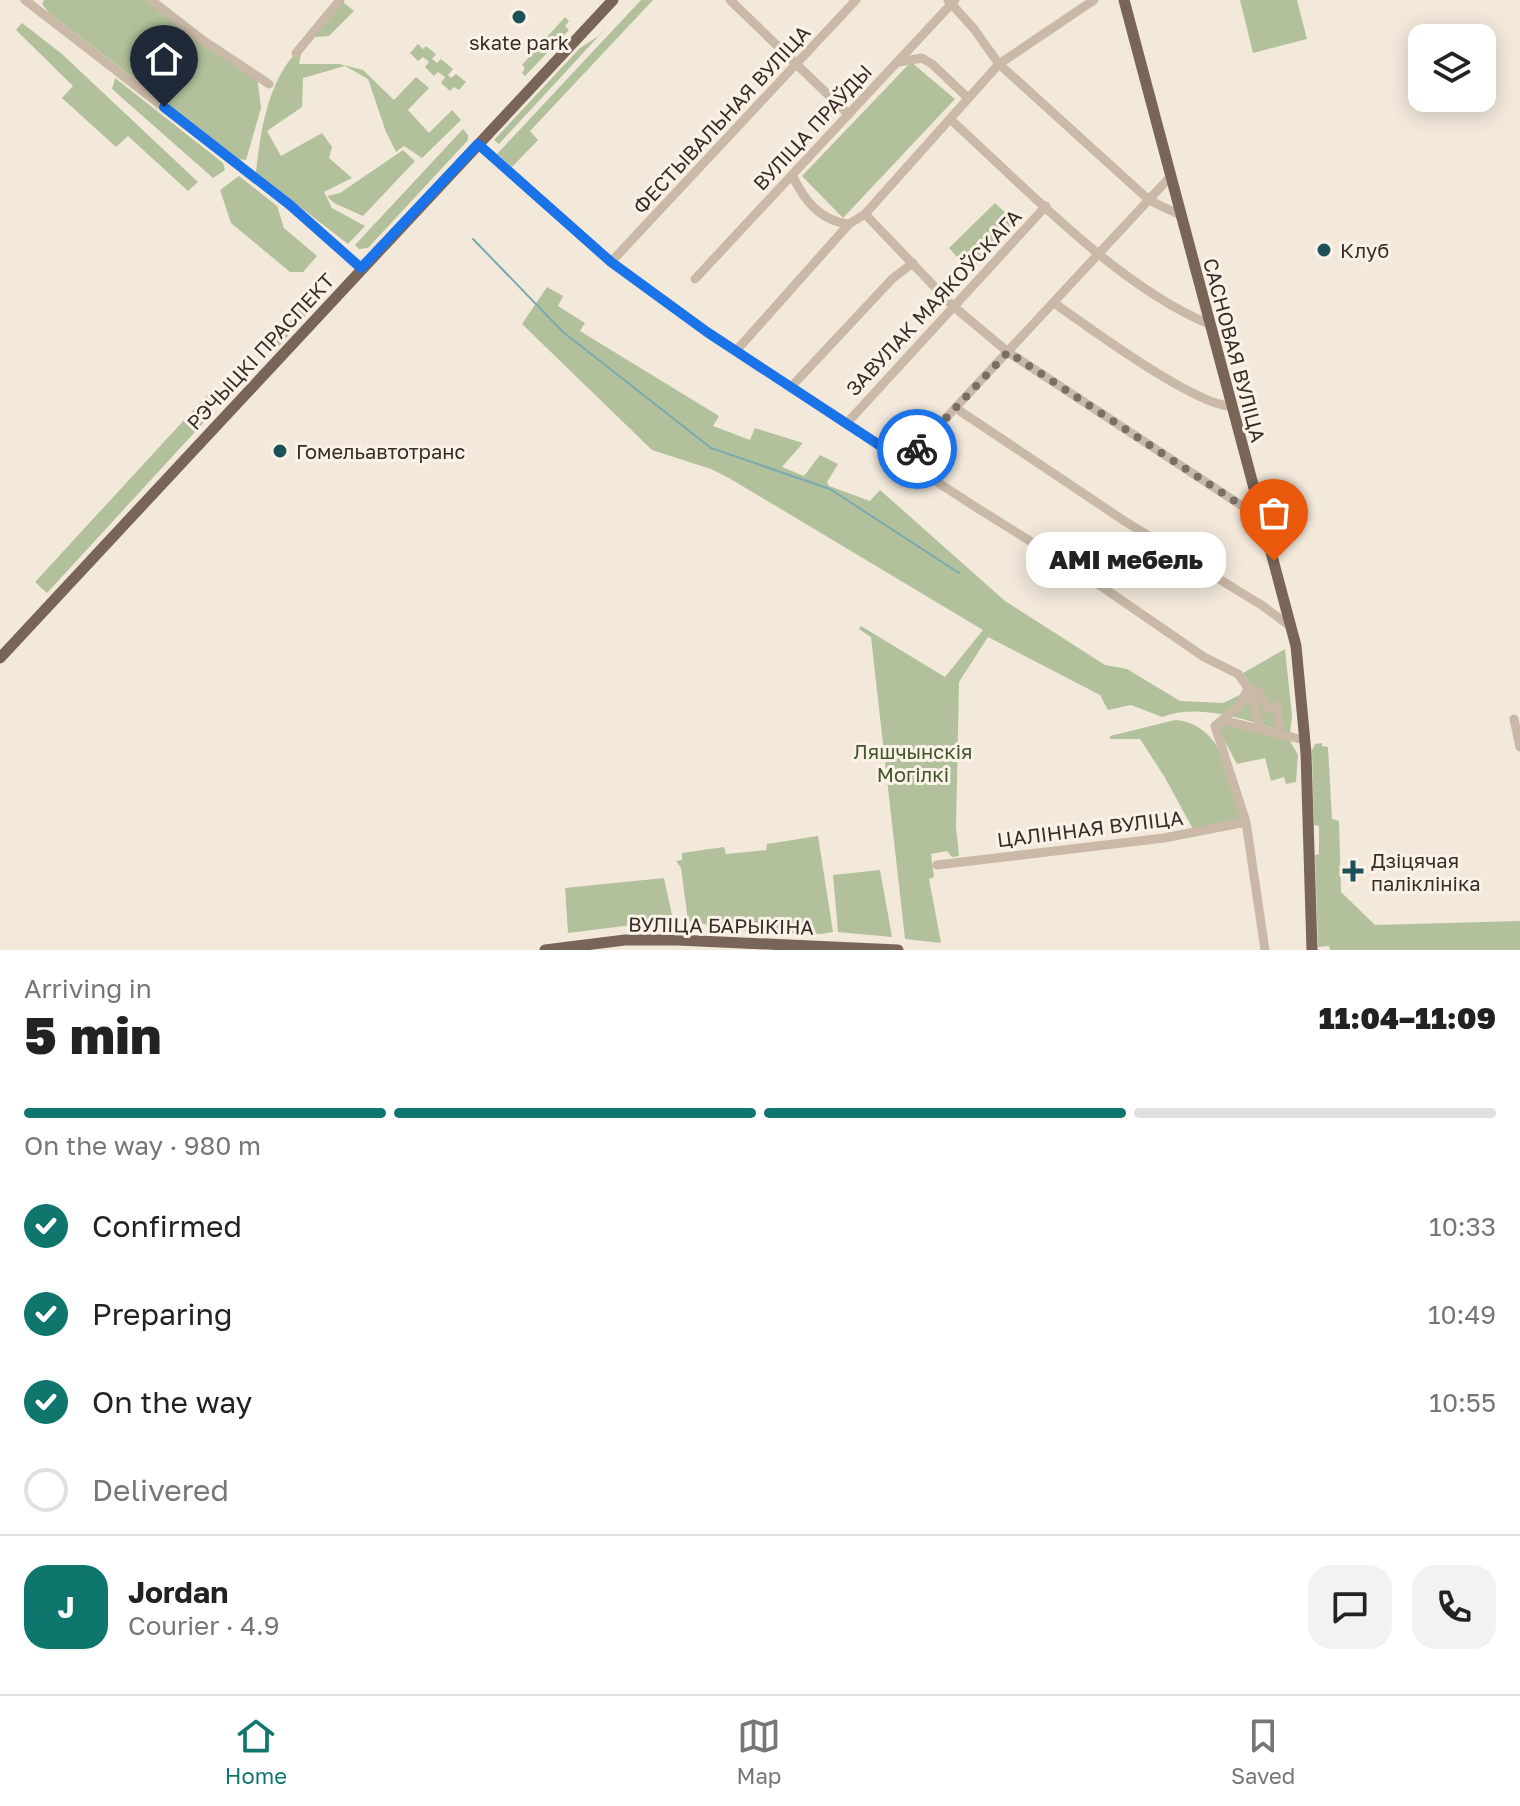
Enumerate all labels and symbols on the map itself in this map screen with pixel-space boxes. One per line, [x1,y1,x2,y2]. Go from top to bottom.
marker: skate park [510,8,528,26]
street label: ФЕСТЫВАЛЬНАЯ ВУЛІЦА [627,20,815,218]
pin [130,25,198,107]
place label: skate park [469,30,569,54]
street label: ВУЛІЦА ПРАЎДЫ [748,59,876,195]
street label: ЗАВУЛАК МАЯКОЎСКАГА [840,204,1026,400]
place label: Клуб [1340,238,1389,262]
marker: Клуб [1315,241,1333,259]
street label: САСНОВАЯ ВУЛІЦА [1199,255,1271,445]
street label: РЭЧЫЦКІ ПРАСПЕКТ [181,268,339,434]
courier [877,409,957,489]
place label: Гомельавтотранс [296,439,465,463]
marker: Гомельавтотранс [271,442,289,460]
pin [1240,479,1308,561]
callout: AMI мебель [1026,533,1226,589]
park label: Ляшчынскія Могілкі [854,739,972,786]
street label: ЦАЛІННАЯ ВУЛІЦА [996,805,1184,851]
place label: Дзіцячая паліклініка [1371,848,1480,895]
marker: Дзіцячая паліклініка [1342,860,1364,882]
street label: ВУЛІЦА БАРЫКІНА [628,911,814,939]

